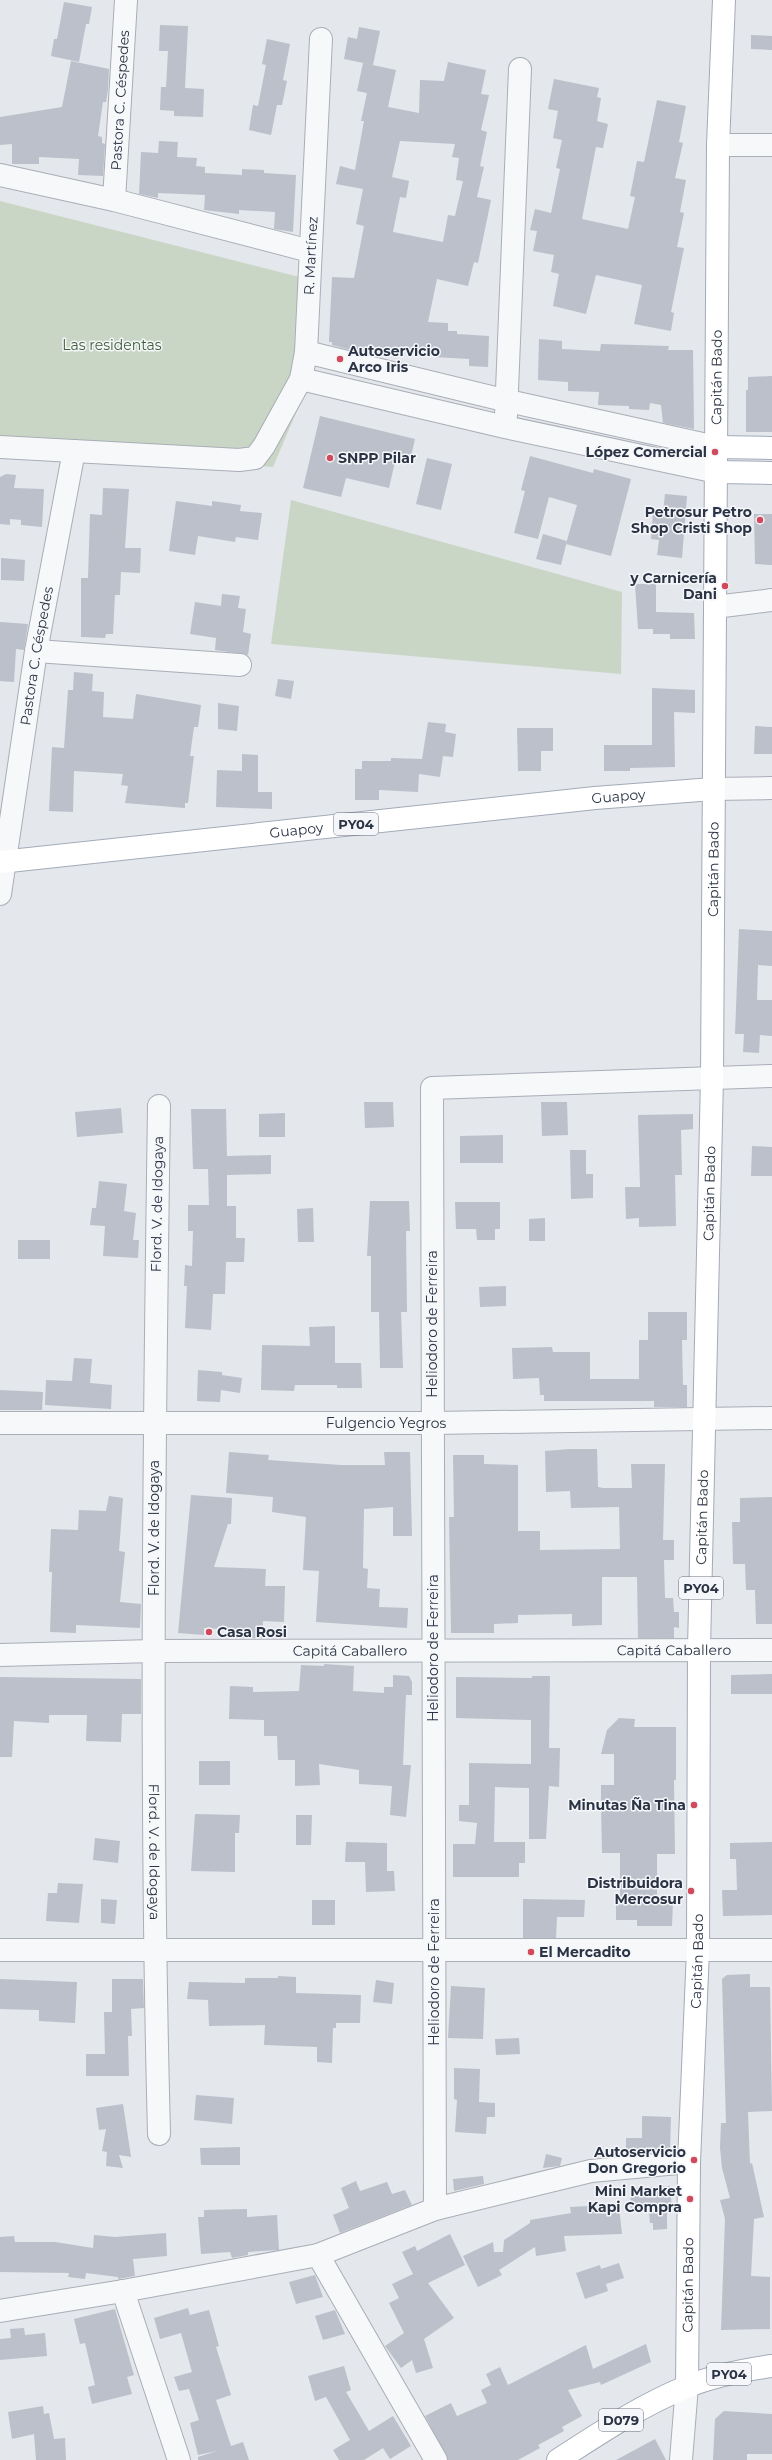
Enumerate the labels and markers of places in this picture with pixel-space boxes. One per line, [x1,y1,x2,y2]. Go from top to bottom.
place label: Autoservicio Arco Iris [347,342,440,376]
marker: Autoservicio Arco Iris [335,354,345,364]
place label: López Comercial [586,443,707,461]
marker: López Comercial [710,447,720,457]
place label: SNPP Pilar [338,449,416,467]
marker: SNPP Pilar [325,453,335,463]
place label: Petrosur Petro Shop Cristi Shop [631,503,752,537]
marker: Petrosur Petro Shop Cristi Shop [755,515,765,525]
place label: y Carnicería Dani [629,569,717,603]
marker: y Carnicería Dani [720,581,730,591]
place label: Casa Rosi [217,1623,287,1641]
marker: Casa Rosi [204,1627,214,1637]
place label: Minutas Ña Tina [568,1796,686,1814]
marker: Minutas Ña Tina [689,1800,699,1810]
place label: Distribuidora Mercosur [587,1874,683,1908]
marker: Distribuidora Mercosur [686,1886,696,1896]
place label: El Mercadito [539,1943,631,1961]
marker: El Mercadito [526,1947,536,1957]
place label: Autoservicio Don Gregorio [588,2143,686,2177]
marker: Autoservicio Don Gregorio [689,2155,699,2165]
place label: Mini Market Kapi Compra [588,2182,682,2216]
marker: Mini Market Kapi Compra [685,2194,695,2204]

